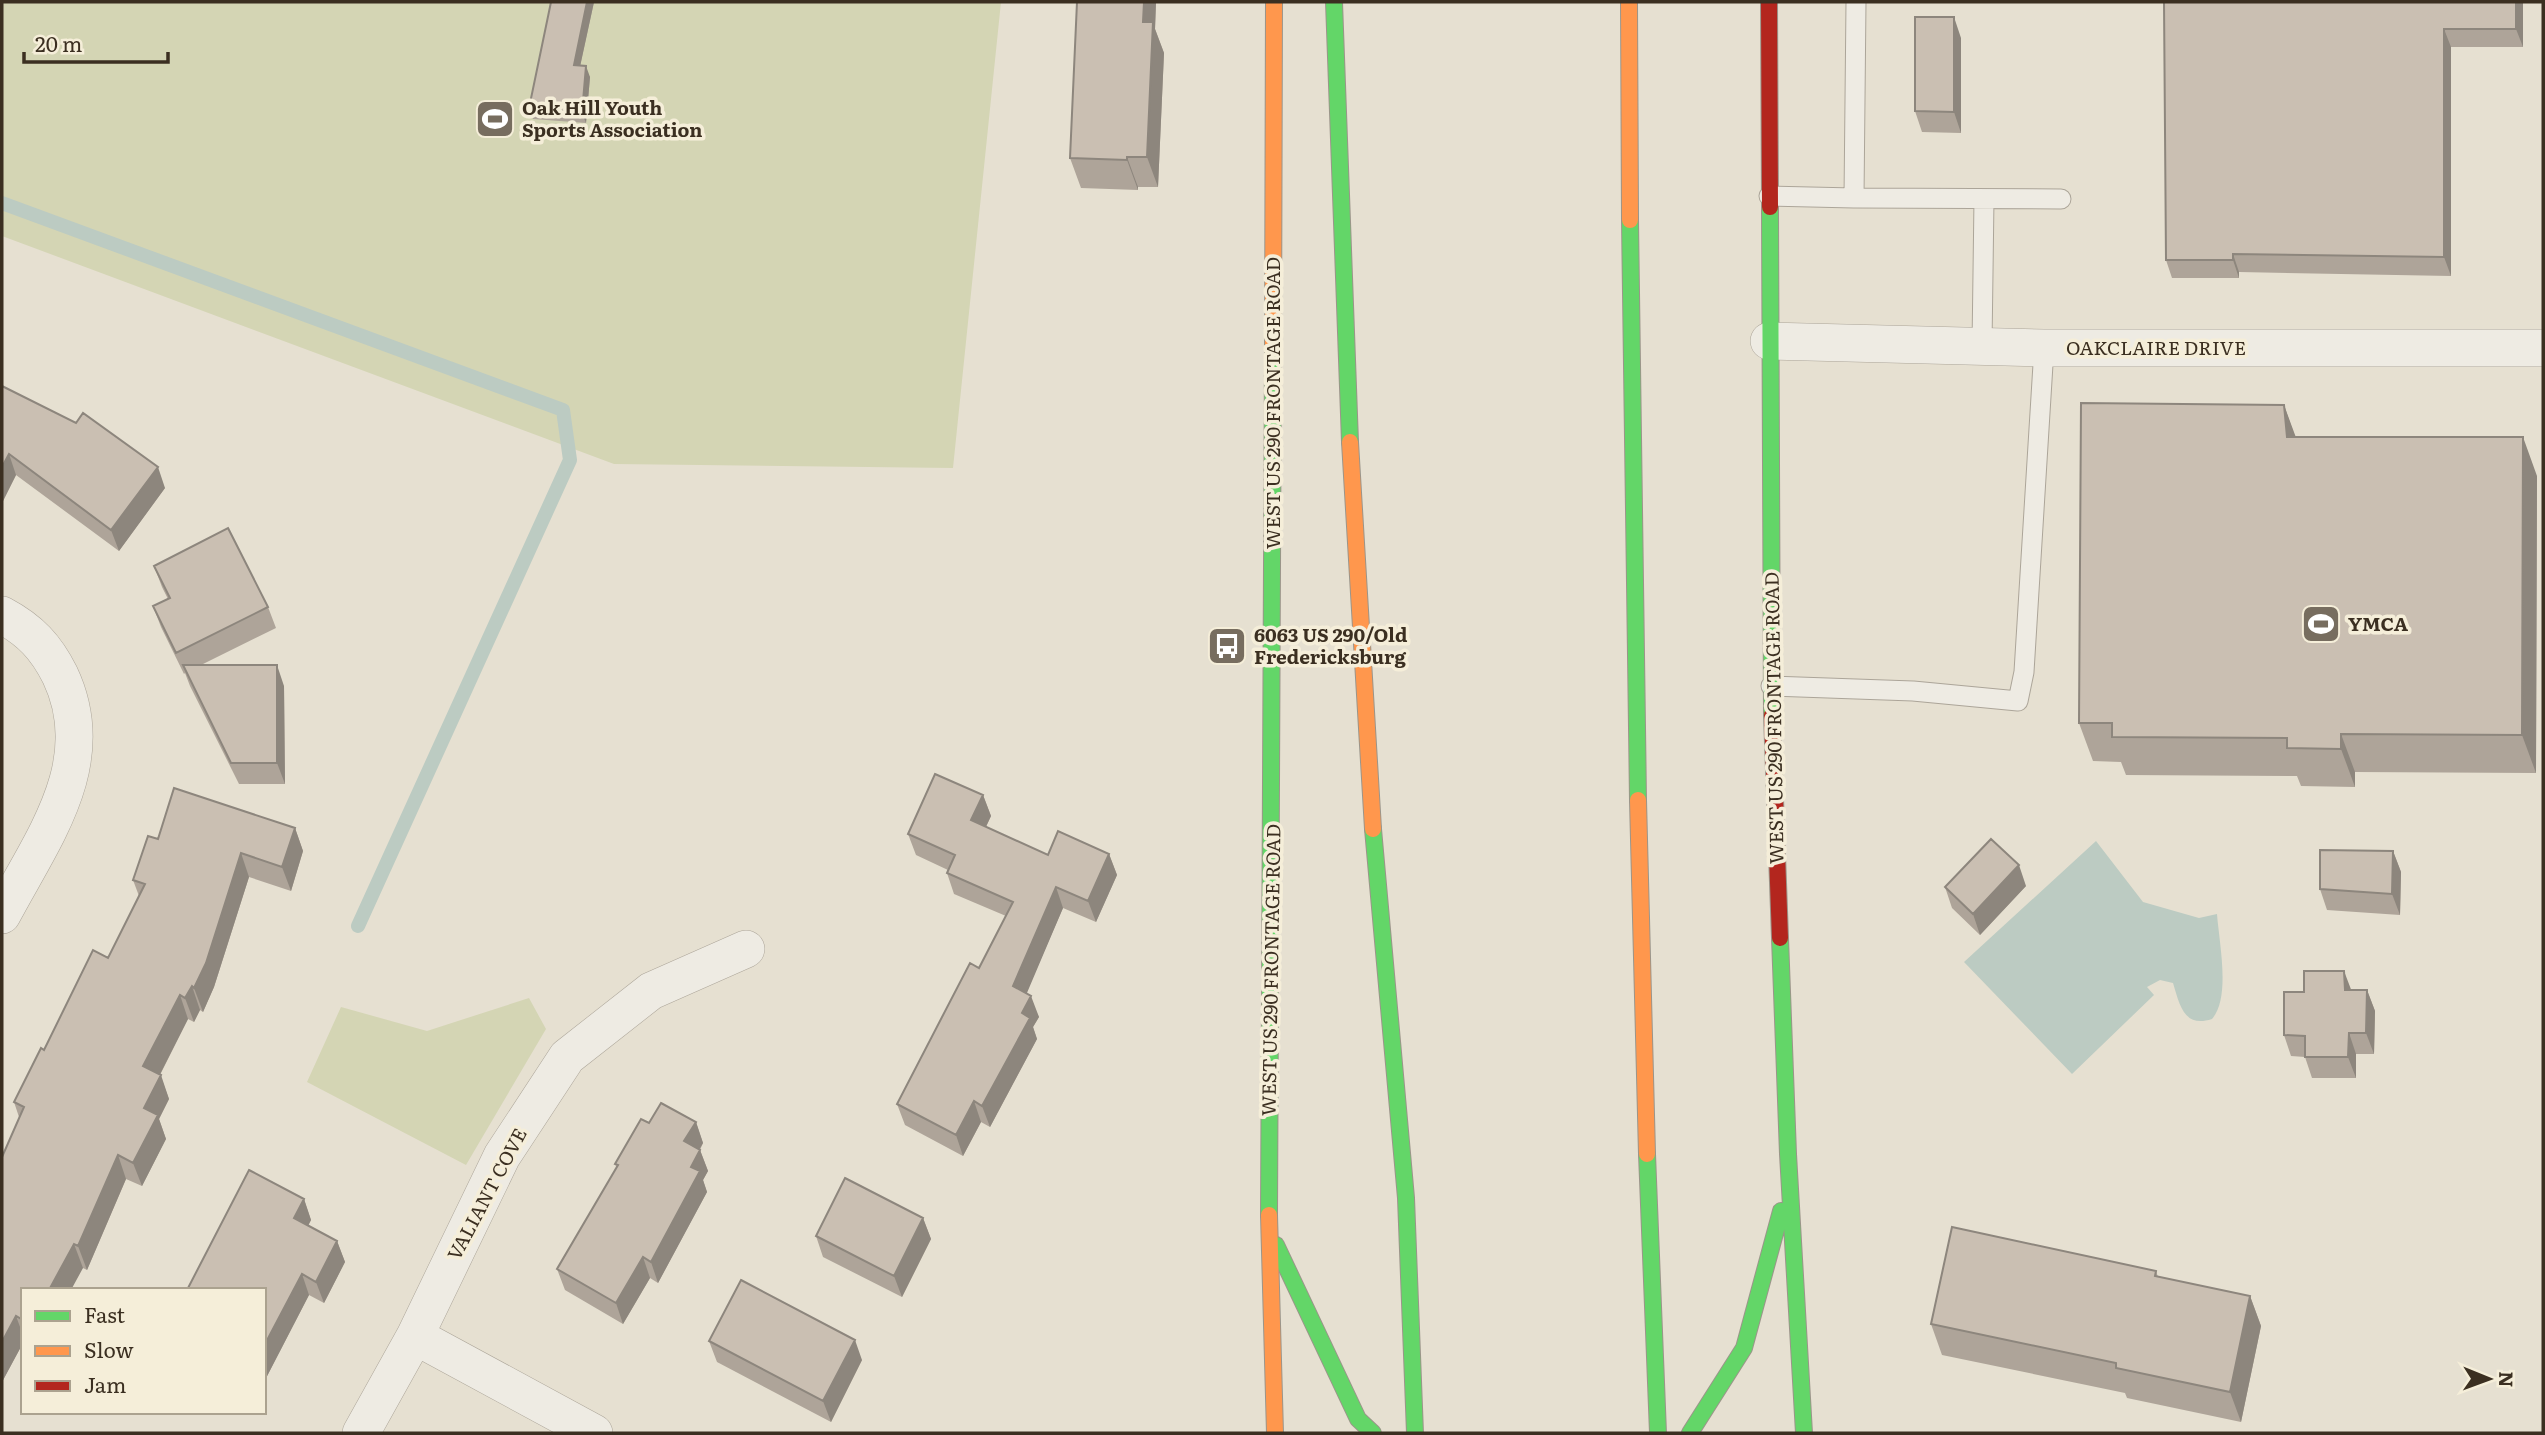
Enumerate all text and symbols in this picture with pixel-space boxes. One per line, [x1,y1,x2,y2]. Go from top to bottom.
scale bar [24,21,168,65]
text: 20 m [35,27,82,58]
place label: Oak Hill Youth Sports Association [522,93,702,143]
sports icon: Oak Hill Youth Sports Association [474,98,516,140]
street label: WEST US 290 FRONTAGE ROAD [1258,257,1286,549]
street label: OAKCLAIRE DRIVE [2066,333,2246,361]
street label: WEST US 290 FRONTAGE ROAD [1756,572,1790,864]
sports icon: YMCA [2300,603,2342,645]
place label: YMCA [2348,609,2409,637]
place label: 6063 US 290/Old Fredericksburg [1254,620,1408,670]
bus stop icon: 6063 US 290/Old Fredericksburg [1206,625,1248,667]
street label: WEST US 290 FRONTAGE ROAD [1253,824,1287,1116]
street label: VALIANT COVE [439,1122,533,1265]
legend [21,1288,266,1414]
text: Fast [84,1298,125,1329]
text: Slow [84,1333,134,1364]
north arrow [2454,1344,2524,1414]
text: Jam [84,1368,126,1399]
text: N [2493,1371,2521,1388]

